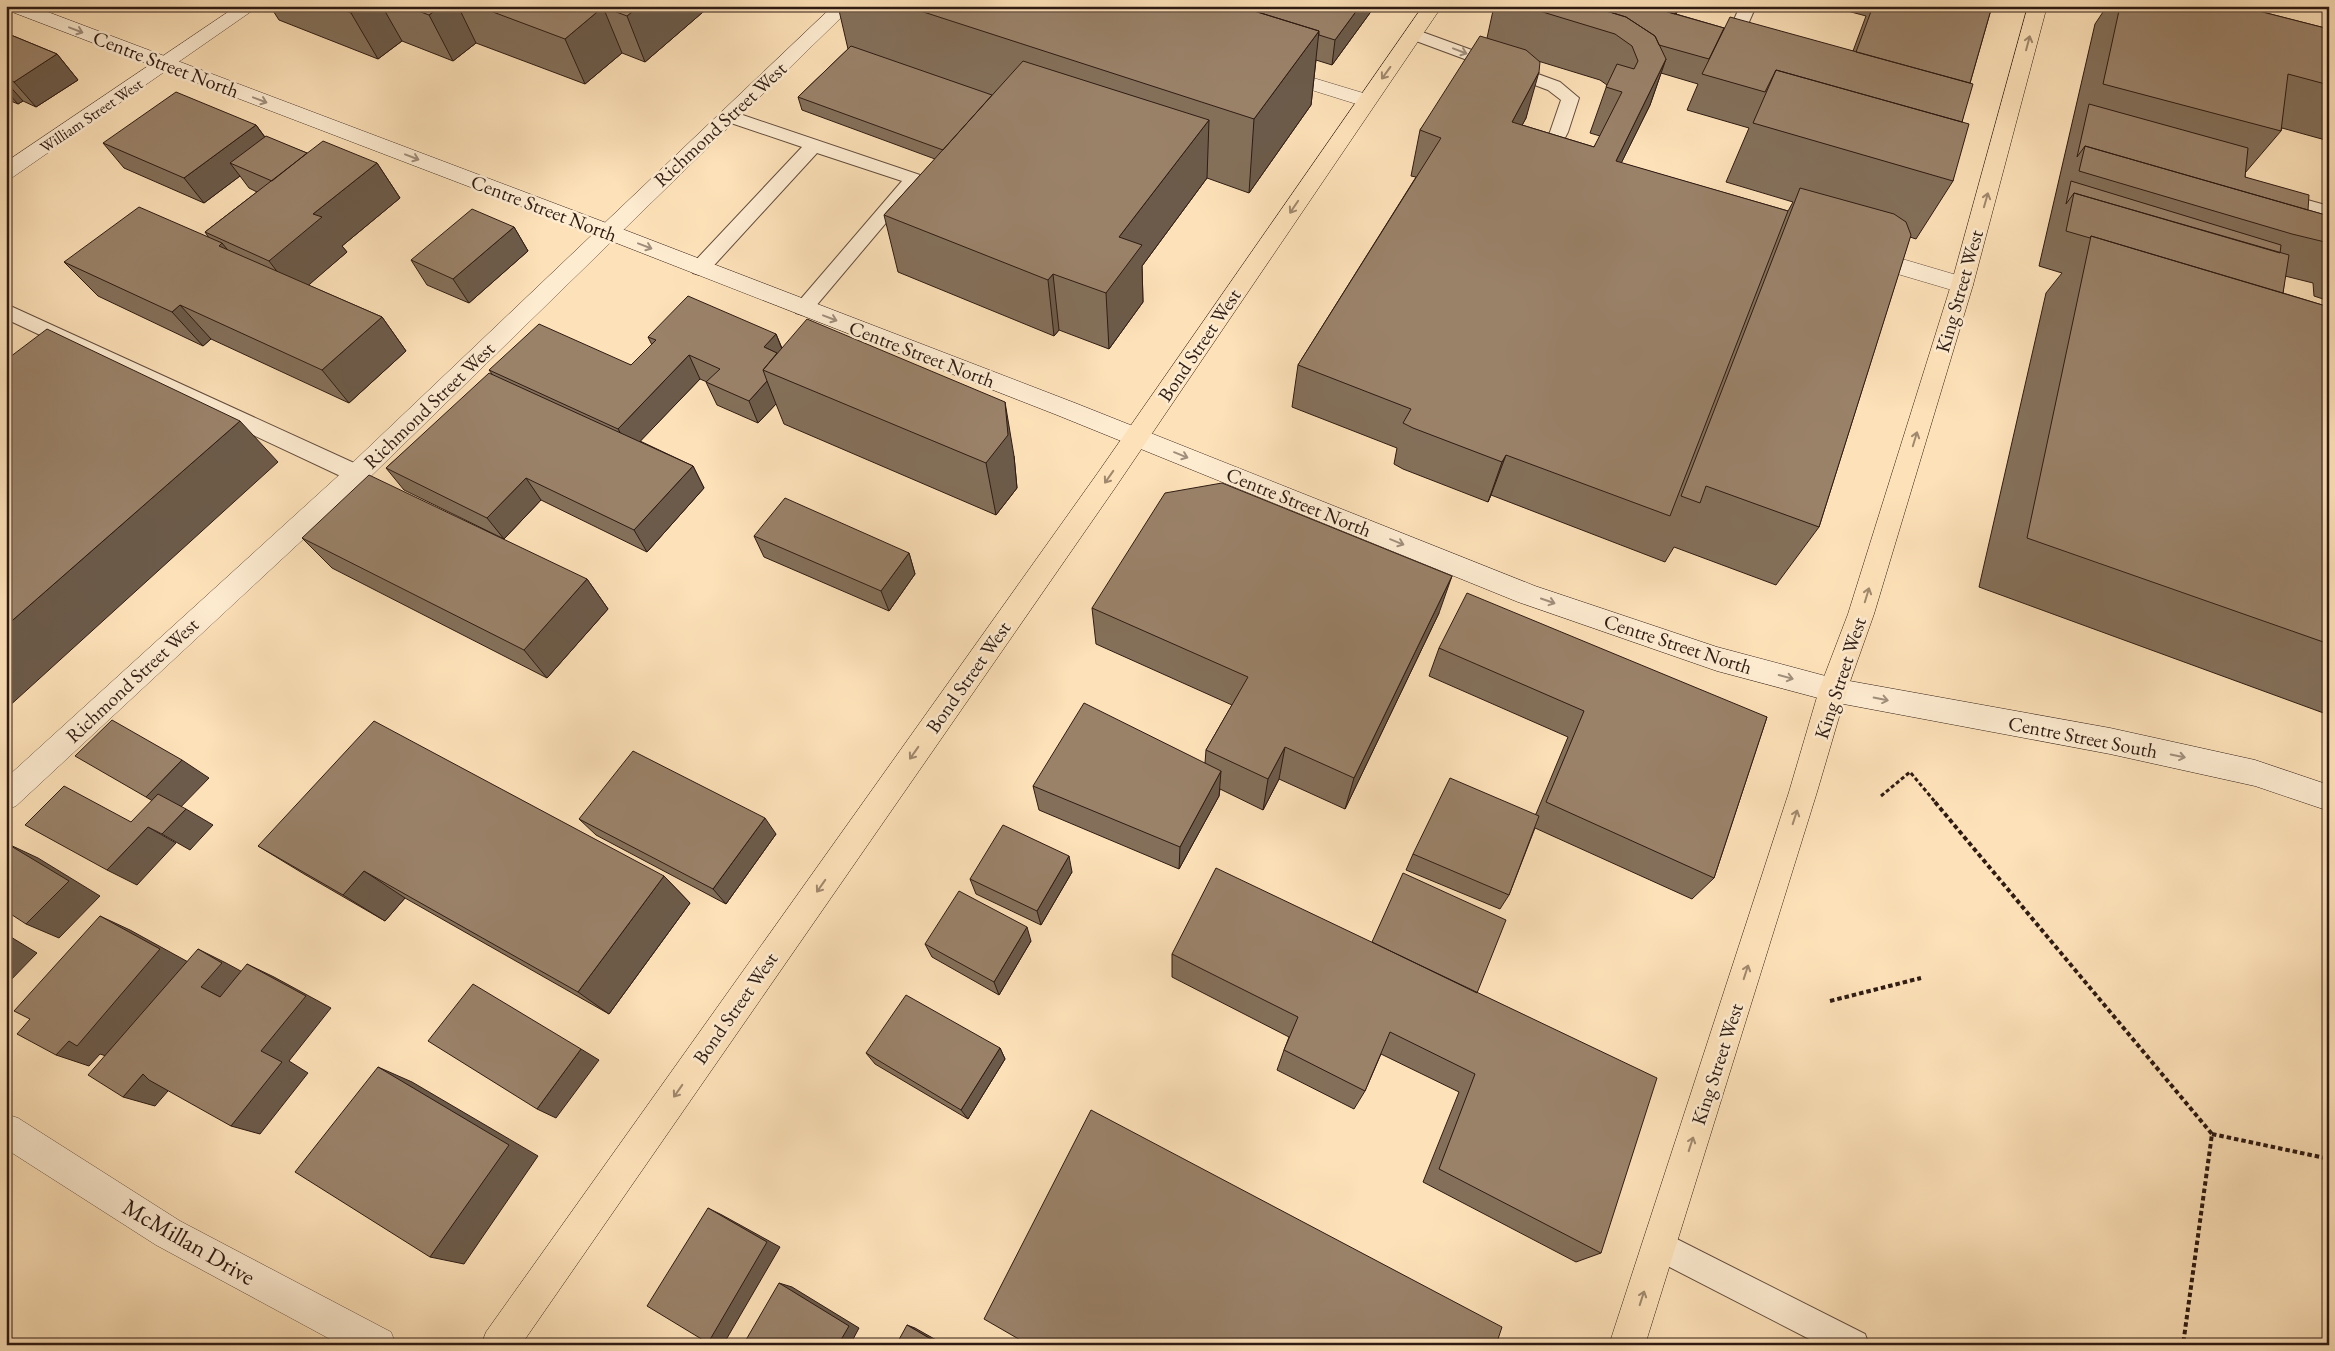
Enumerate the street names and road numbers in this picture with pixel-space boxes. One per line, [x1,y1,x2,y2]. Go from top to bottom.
street label: Centre Street North [89,24,243,104]
street label: Richmond Street West [648,55,792,192]
street label: William Street West [36,73,147,158]
street label: Centre Street North [467,168,621,248]
street label: King Street West [1929,226,1989,355]
street label: Bond Street West [1152,283,1247,407]
street label: Centre Street North [845,314,999,394]
street label: Richmond Street West [358,335,501,474]
street label: Centre Street North [1223,461,1375,543]
street label: Centre Street North [1601,608,1755,680]
street label: Richmond Street West [60,611,204,748]
street label: King Street West [1808,613,1872,742]
street label: Bond Street West [920,615,1017,738]
street label: Centre Street South [2006,710,2160,764]
street label: Bond Street West [687,946,784,1069]
street label: King Street West [1685,999,1749,1128]
street label: McMillan Drive [117,1191,261,1292]

